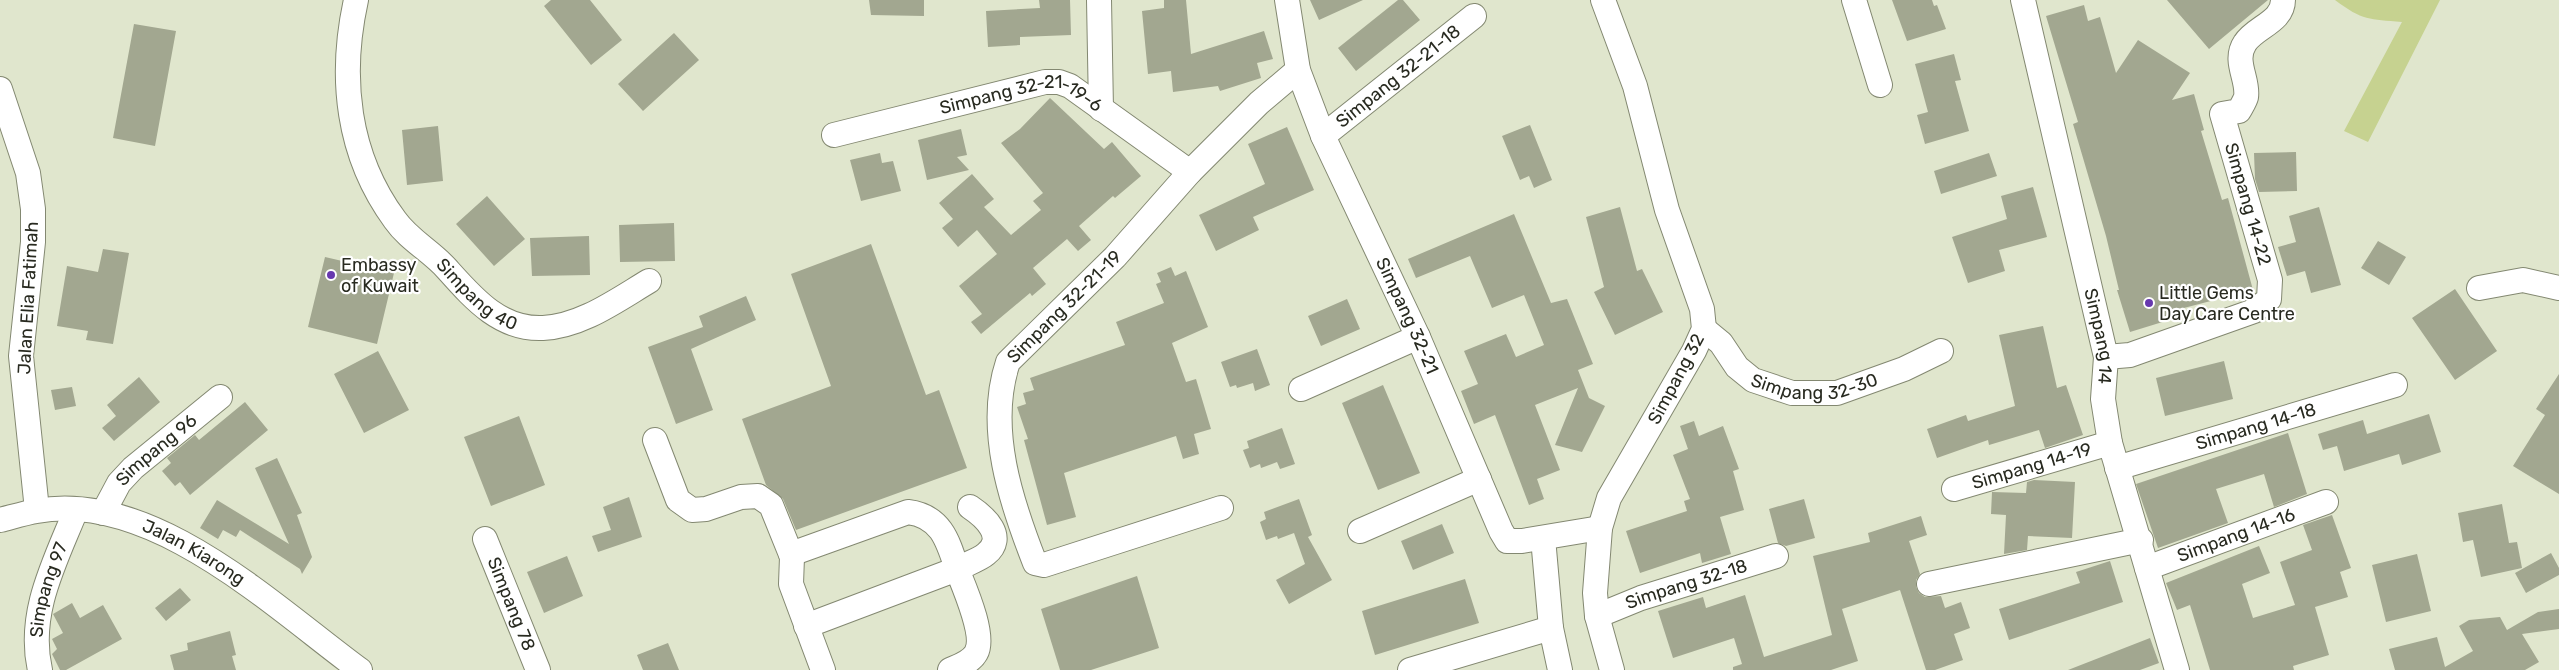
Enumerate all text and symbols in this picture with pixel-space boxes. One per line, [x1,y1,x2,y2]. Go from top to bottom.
street label: Simpang 32-21-18 [1331,20,1465,132]
text: Simpang 32-21-19-6 [937,71,1107,119]
street label: Simpang 32-21-19-6 [934,100,1106,124]
street label: Simpang 14-22 [2220,140,2276,268]
street label: Jalan Elia Fatimah [13,221,43,375]
street label: Simpang 32-21-19 [1002,246,1126,368]
place label: Embassy of Kuwait [341,254,419,297]
street label: Simpang 40 [432,254,520,335]
street label: Simpang 32-21 [1371,254,1443,377]
marker: Embassy of Kuwait [325,269,337,281]
place label: Little Gems Day Care Centre [2159,282,2295,325]
street label: Simpang 14 [2079,286,2118,385]
marker: Little Gems Day Care Centre [2143,297,2155,309]
street label: Simpang 32 [1643,330,1709,428]
street label: Simpang 32-30 [1748,368,1881,404]
street label: Simpang 14-18 [2193,398,2319,455]
street label: Simpang 96 [111,409,202,490]
street label: Simpang 14-19 [1969,438,2094,494]
street label: Simpang 14-16 [2174,503,2298,567]
street label: Jalan Kiarong [139,515,249,590]
street label: Simpang 97 [26,539,72,638]
street label: Simpang 78 [482,554,540,654]
street label: Simpang 32-18 [1622,555,1750,614]

